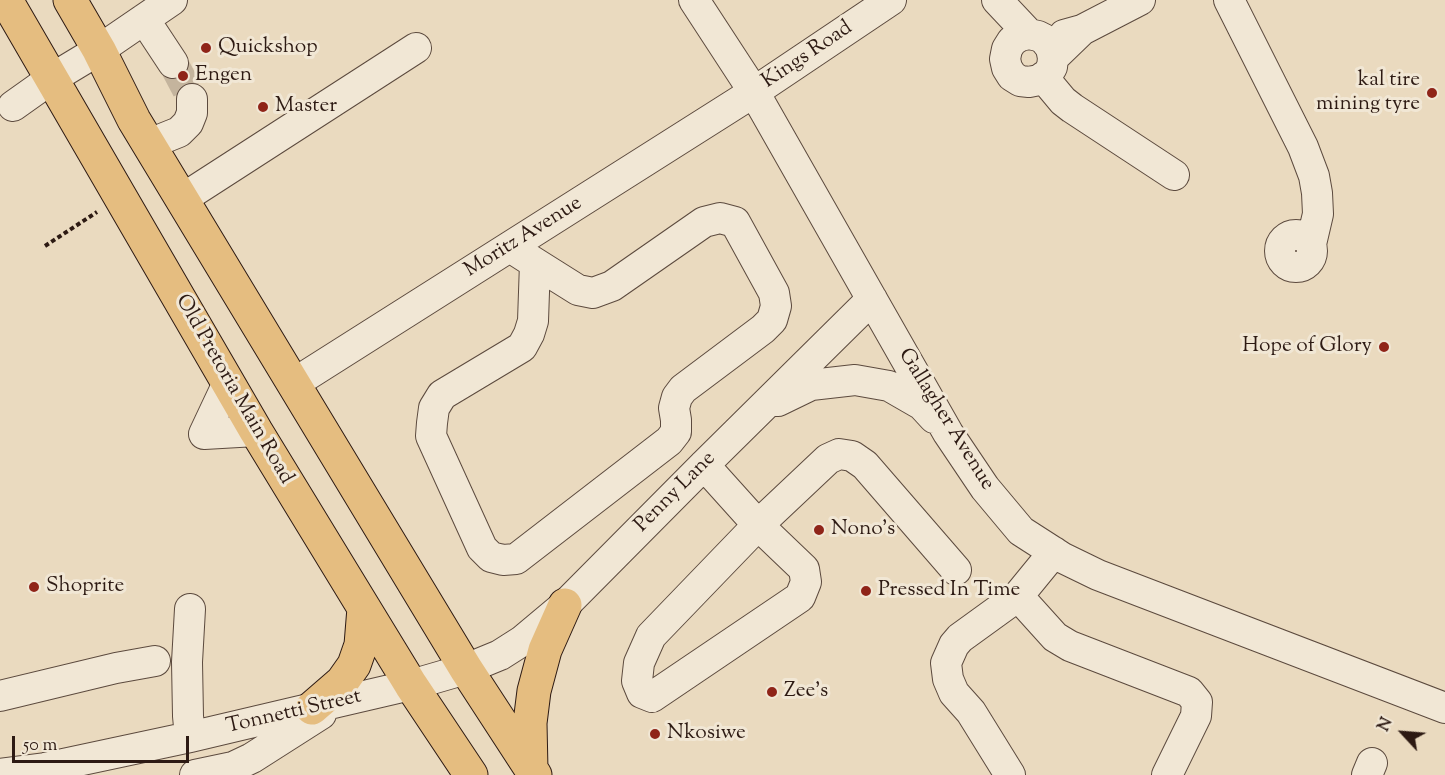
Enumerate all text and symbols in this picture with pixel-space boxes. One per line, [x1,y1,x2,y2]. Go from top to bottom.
street label: Kings Road [758,17,858,95]
place label: Quickshop [218,35,318,61]
marker: Quickshop [199,41,213,55]
place label: Engen [195,63,252,89]
place label: kal tire mining tyre [1316,68,1420,118]
marker: Engen [176,69,190,83]
marker: kal tire mining tyre [1425,86,1439,100]
place label: Master [275,94,337,120]
marker: Master [256,100,270,114]
street label: Moritz Avenue [461,192,587,284]
street label: Old Pretoria Main Road [168,291,298,489]
place label: Hope of Glory [1242,334,1372,360]
marker: Hope of Glory [1377,340,1391,354]
street label: Gallagher Avenue [891,344,999,496]
street label: Penny Lane [630,447,722,539]
place label: Nono's [831,517,895,543]
marker: Nono's [812,523,826,537]
place label: Shoprite [46,574,124,600]
place label: Pressed In Time [878,578,1020,604]
marker: Shoprite [27,580,41,594]
marker: Pressed In Time [859,584,873,598]
place label: Zee's [784,679,828,705]
street label: Tonnetti Street [224,685,364,741]
marker: Zee's [765,685,779,699]
north arrow [1373,703,1433,763]
text: N [1373,714,1400,736]
place label: Nkosiwe [667,721,746,747]
scale bar [15,724,192,762]
marker: Nkosiwe [648,727,662,741]
text: 50 m [23,733,57,759]

